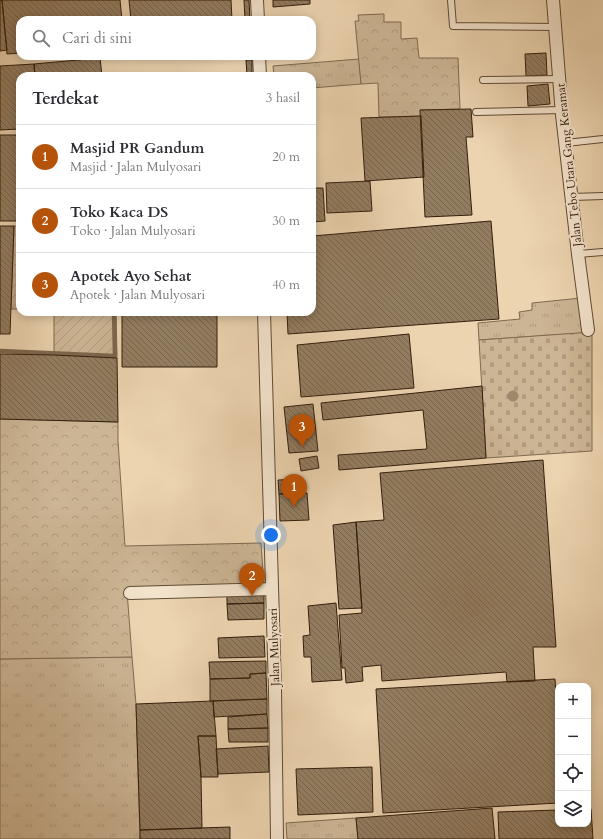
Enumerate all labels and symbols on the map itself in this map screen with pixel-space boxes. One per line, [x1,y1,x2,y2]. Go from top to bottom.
street label: Jalan Tebo Utara Gang Keramat [552,82,586,249]
pin: 3 [289,414,315,447]
pin: 1 [281,474,307,507]
your location [261,525,281,545]
pin: 2 [239,563,265,596]
street label: Jalan Mulyosari [265,607,283,688]

